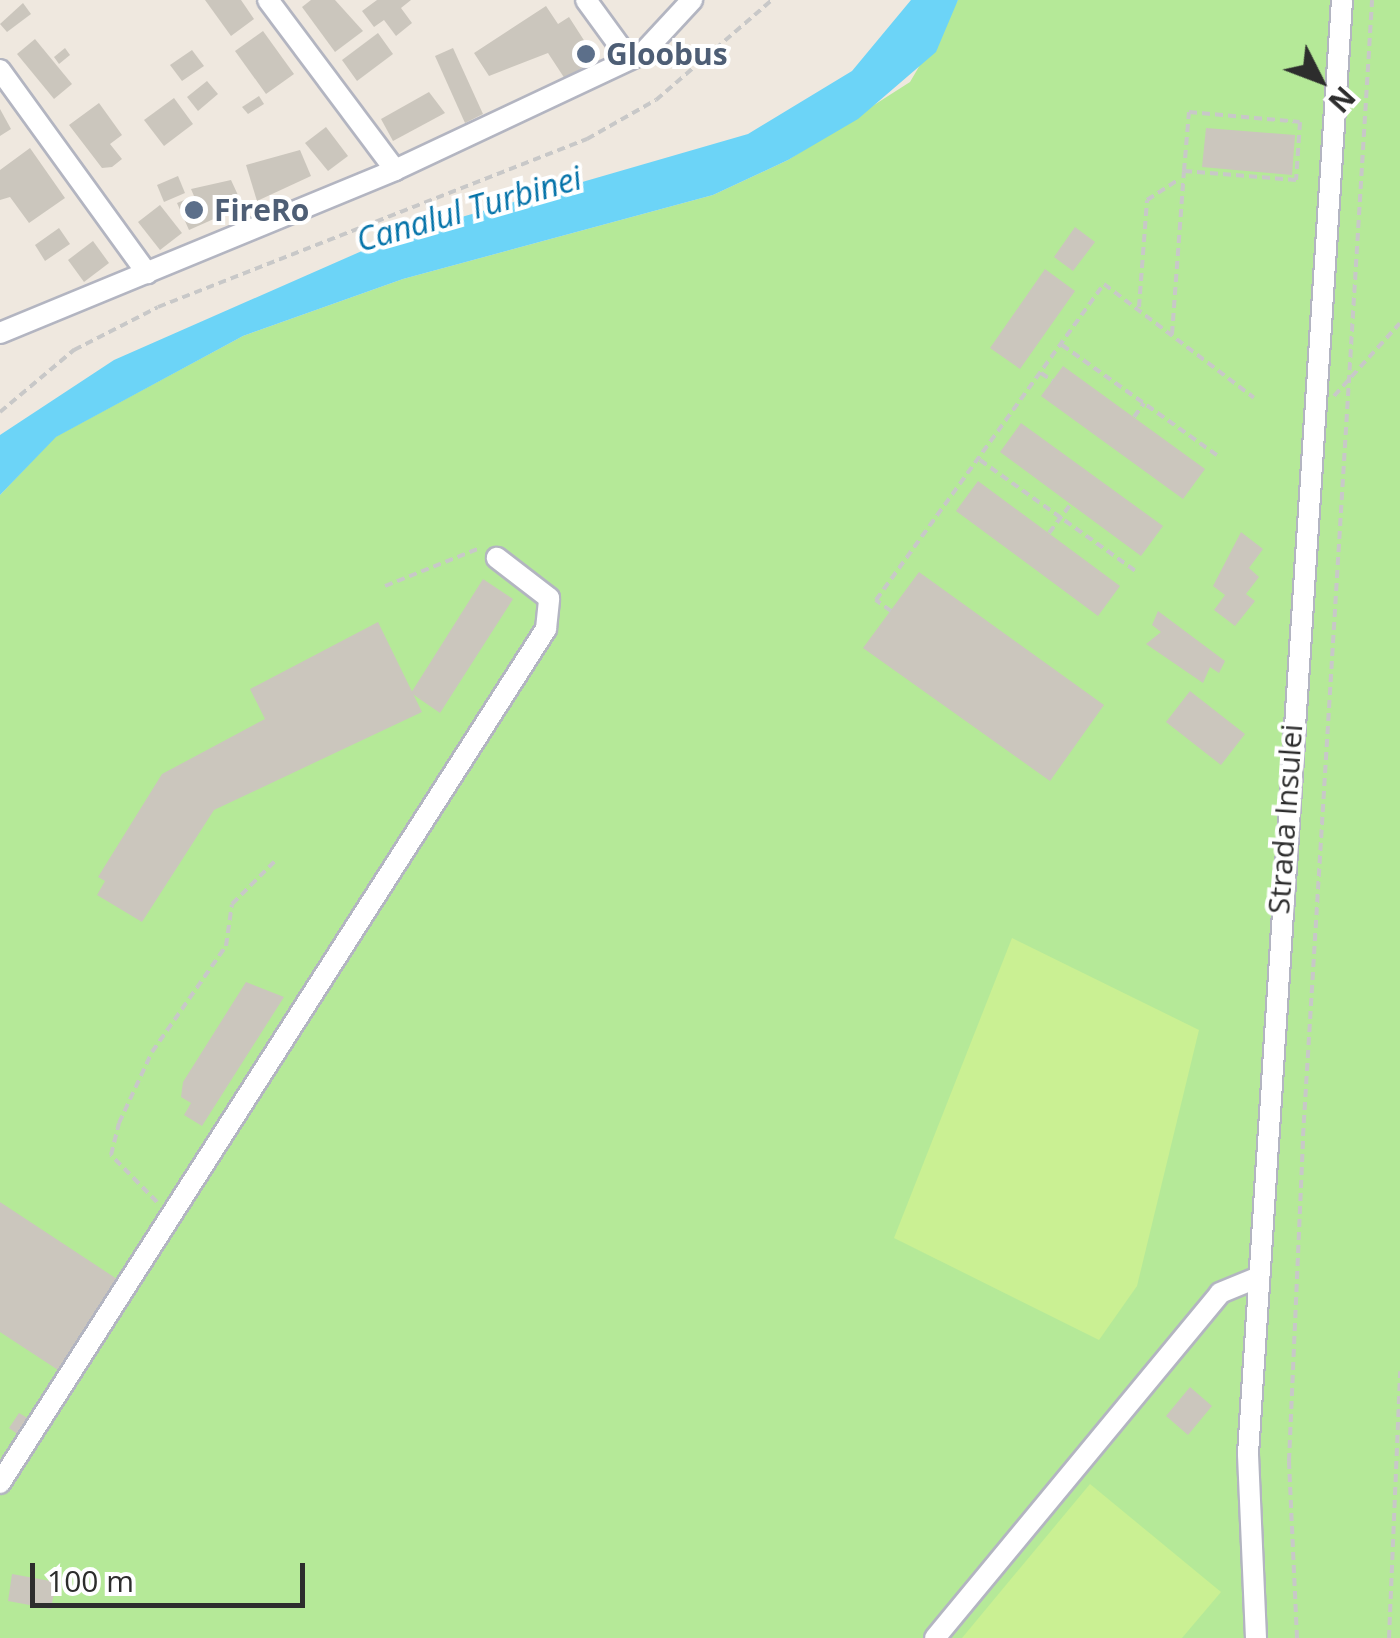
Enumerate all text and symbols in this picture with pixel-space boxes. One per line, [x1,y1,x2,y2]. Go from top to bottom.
north arrow [1270,30,1370,130]
place label: Gloobus [606,36,728,72]
marker: Gloobus [575,43,597,65]
text: N [1321,79,1364,121]
water label: Canalul Turbinei [352,159,586,259]
place label: FireRo [214,192,309,228]
marker: FireRo [183,199,205,221]
street label: Strada Insulei [1260,723,1310,915]
scale bar [35,1543,310,1605]
text: 100 m [47,1560,134,1601]

